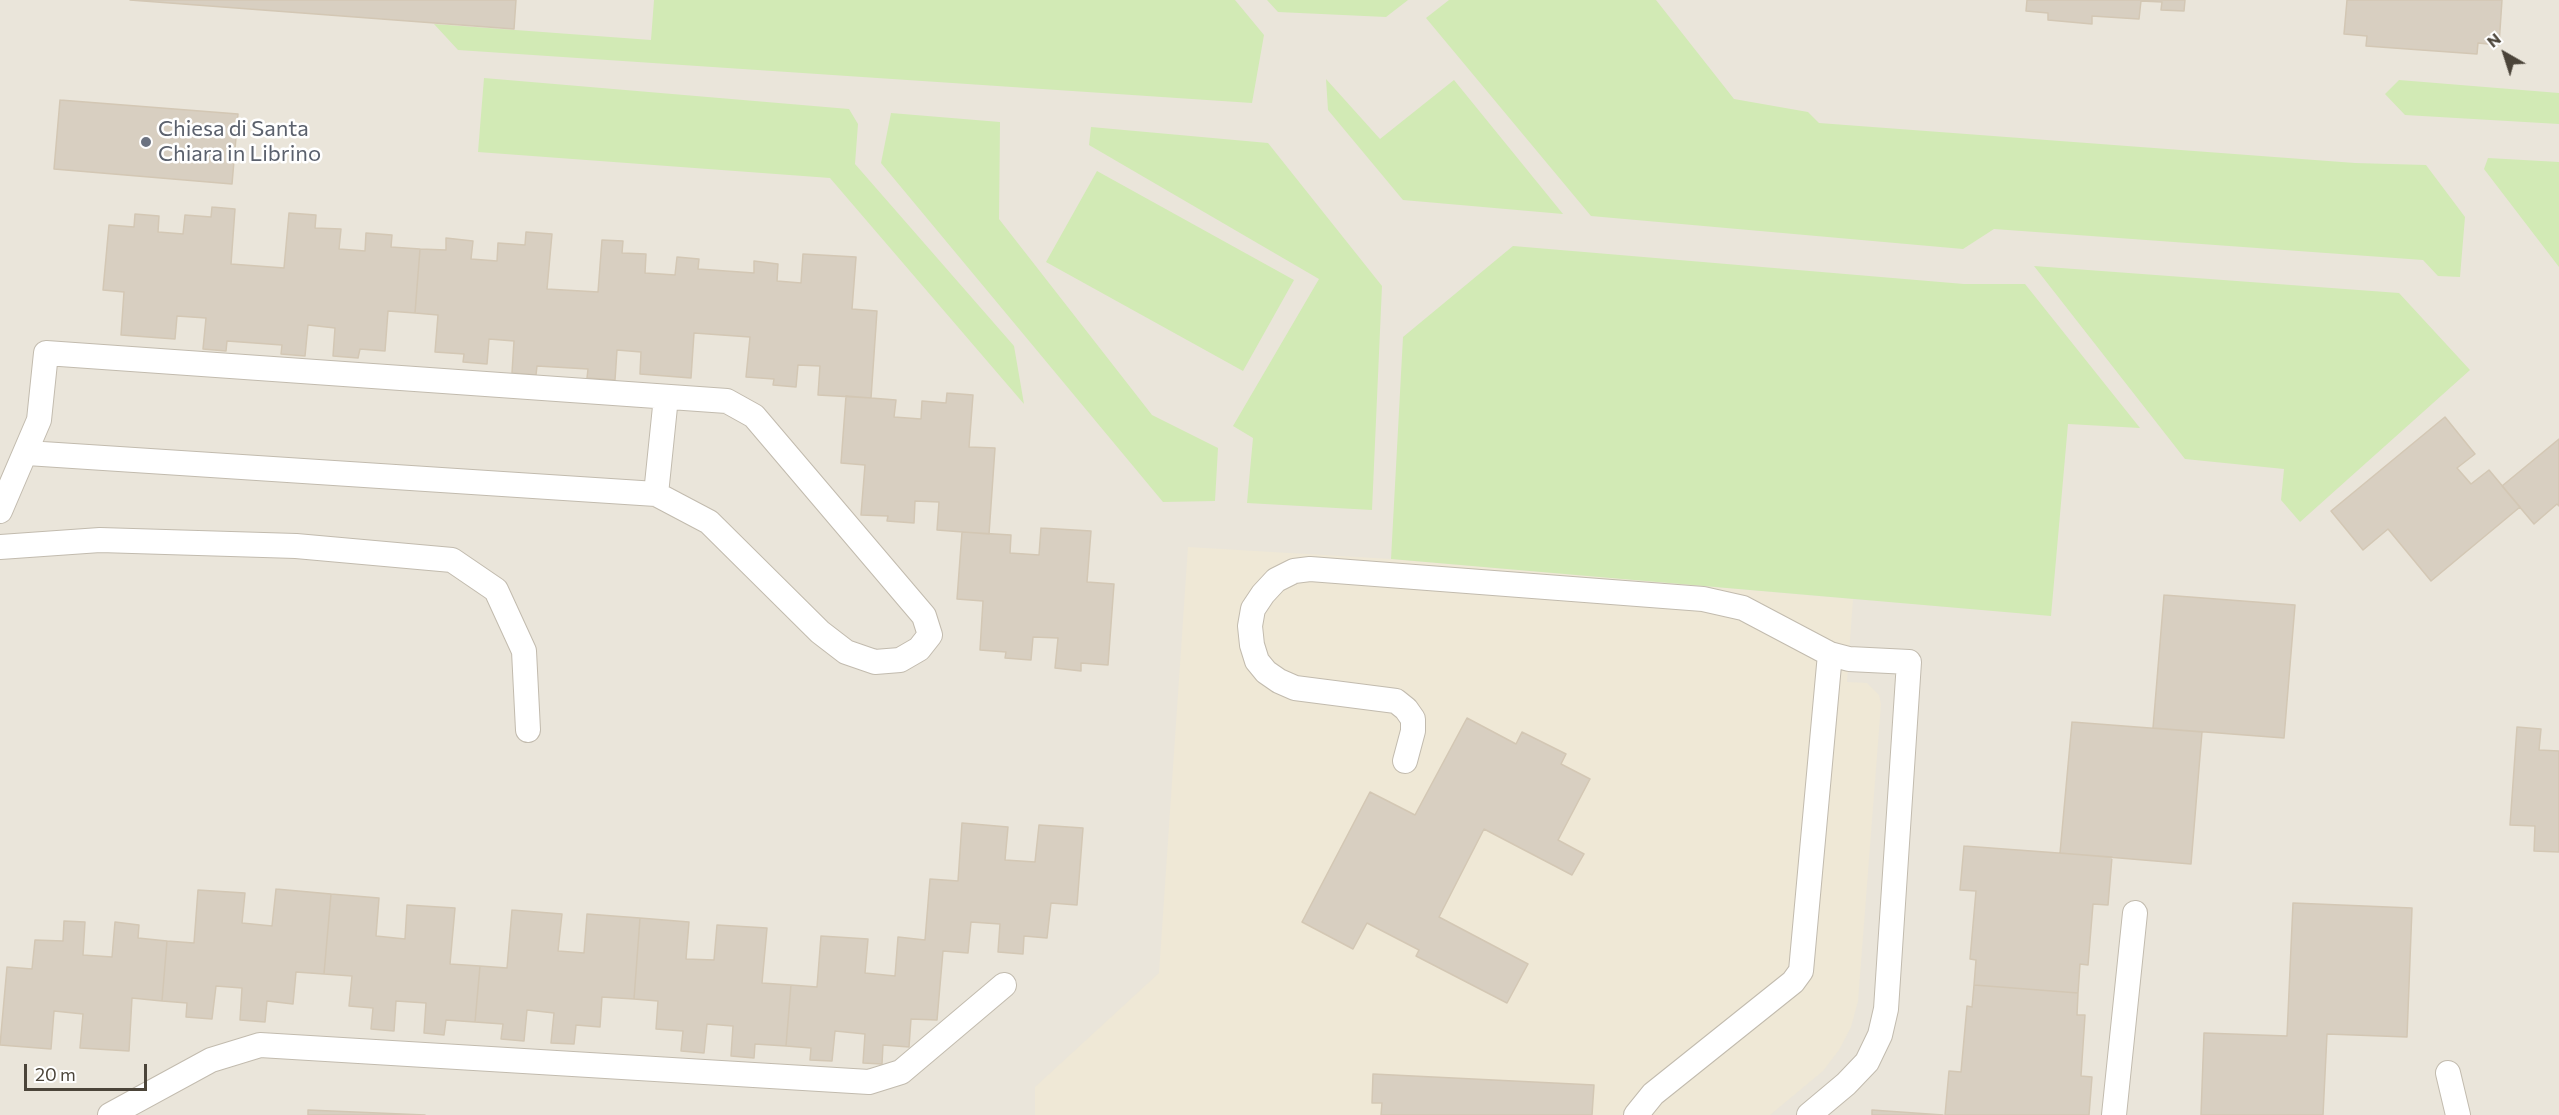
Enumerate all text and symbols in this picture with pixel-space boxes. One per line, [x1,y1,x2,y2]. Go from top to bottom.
north arrow [2475,24,2535,84]
text: N [2483,28,2504,51]
place label: Chiesa di Santa Chiara in Librino [158,116,321,168]
marker: Chiesa di Santa Chiara in Librino [139,135,153,149]
scale bar [27,1052,150,1090]
text: 20 m [35,1063,76,1085]

